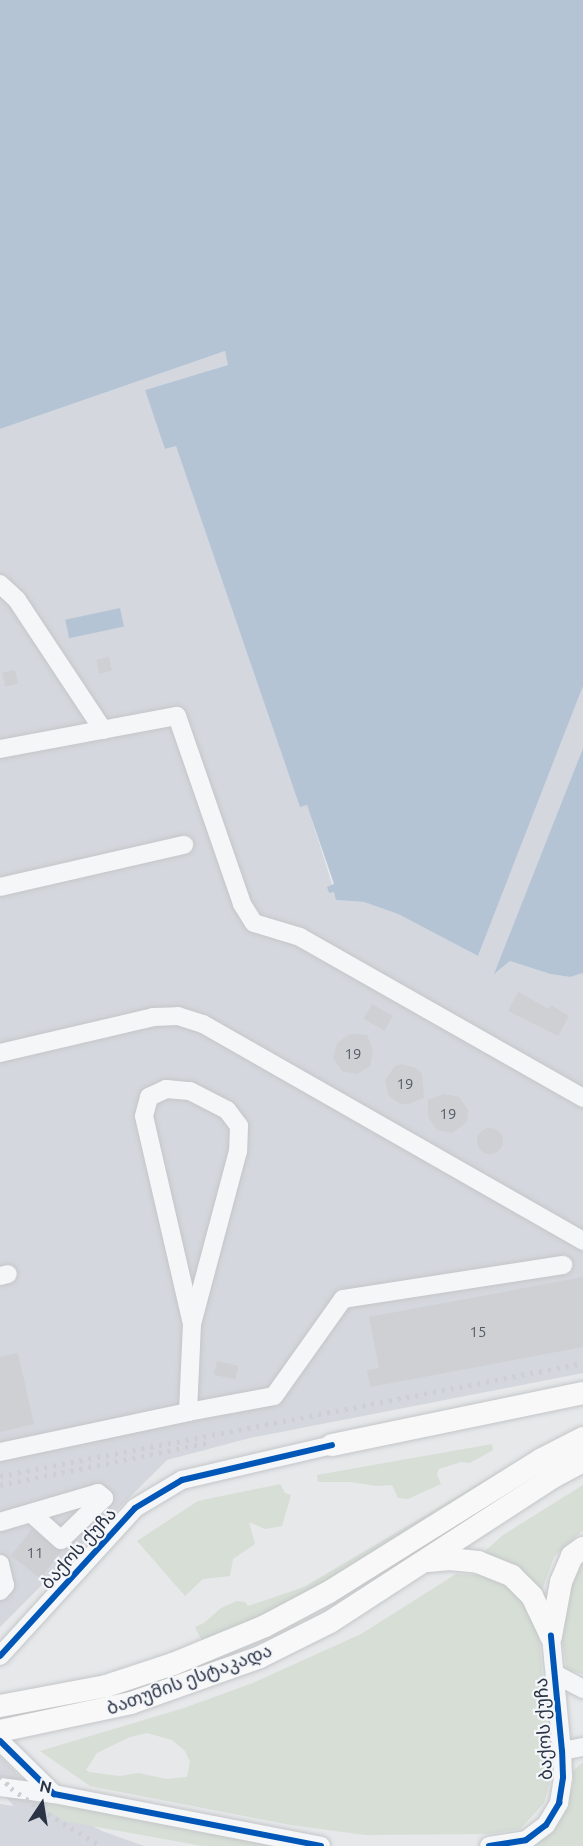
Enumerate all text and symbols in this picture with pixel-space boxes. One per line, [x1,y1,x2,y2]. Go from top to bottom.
house number: 19 [345,1045,361,1063]
house number: 19 [397,1075,413,1093]
house number: 19 [440,1105,456,1123]
house number: 15 [470,1323,486,1341]
street label: ბაქოს ქუჩა [36,1503,120,1593]
house number: 11 [27,1544,43,1562]
street label: ბათუმის ესტაკადა [103,1639,275,1719]
street label: ბაქოს ქუჩა [530,1677,556,1781]
north arrow [12,1774,72,1834]
text: N [38,1776,53,1796]

